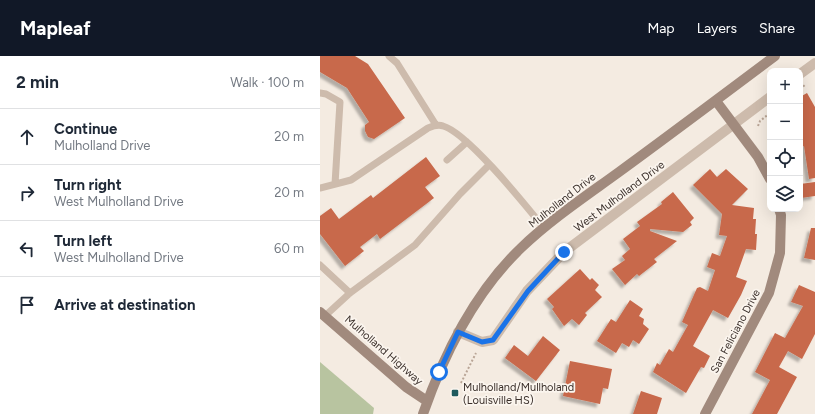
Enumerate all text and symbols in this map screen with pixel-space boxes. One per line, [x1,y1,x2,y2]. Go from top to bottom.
text: Mapleaf [20,17,91,40]
text: Map [647,20,675,37]
text: Layers [697,20,737,37]
text: Share [759,20,795,37]
map controls [767,68,803,212]
button: + [767,68,803,104]
text: 2 min [16,72,59,92]
text: Walk · 100 m [230,75,304,90]
button: − [767,104,803,140]
text: Continue [54,120,117,138]
icon: ahead [16,126,38,148]
text: 20 m [274,129,304,144]
text: Mulholland Drive [54,138,150,153]
button: locate [767,140,803,176]
street label: West Mulholland Drive [572,158,667,235]
street label: Mulholland Drive [526,170,598,231]
text: Turn right [54,176,122,194]
button: layers [767,176,803,212]
icon: right [16,182,38,204]
text: 20 m [274,185,304,200]
text: West Mulholland Drive [54,194,184,209]
text: Turn left [54,232,112,250]
icon: left [16,238,38,260]
text: 60 m [274,241,304,256]
route end [555,243,573,261]
text: West Mulholland Drive [54,250,184,265]
street label: San Feliciano Drive [708,287,763,375]
icon: arrive [16,294,38,316]
text: Arrive at destination [54,296,195,314]
street label: Mulholland Highway [342,313,426,388]
route start [430,363,448,381]
place label: Mulholland/Mullholand (Louisville HS) [463,381,574,407]
marker: Mulholland/Mullholand (Louisville HS) [450,388,460,398]

